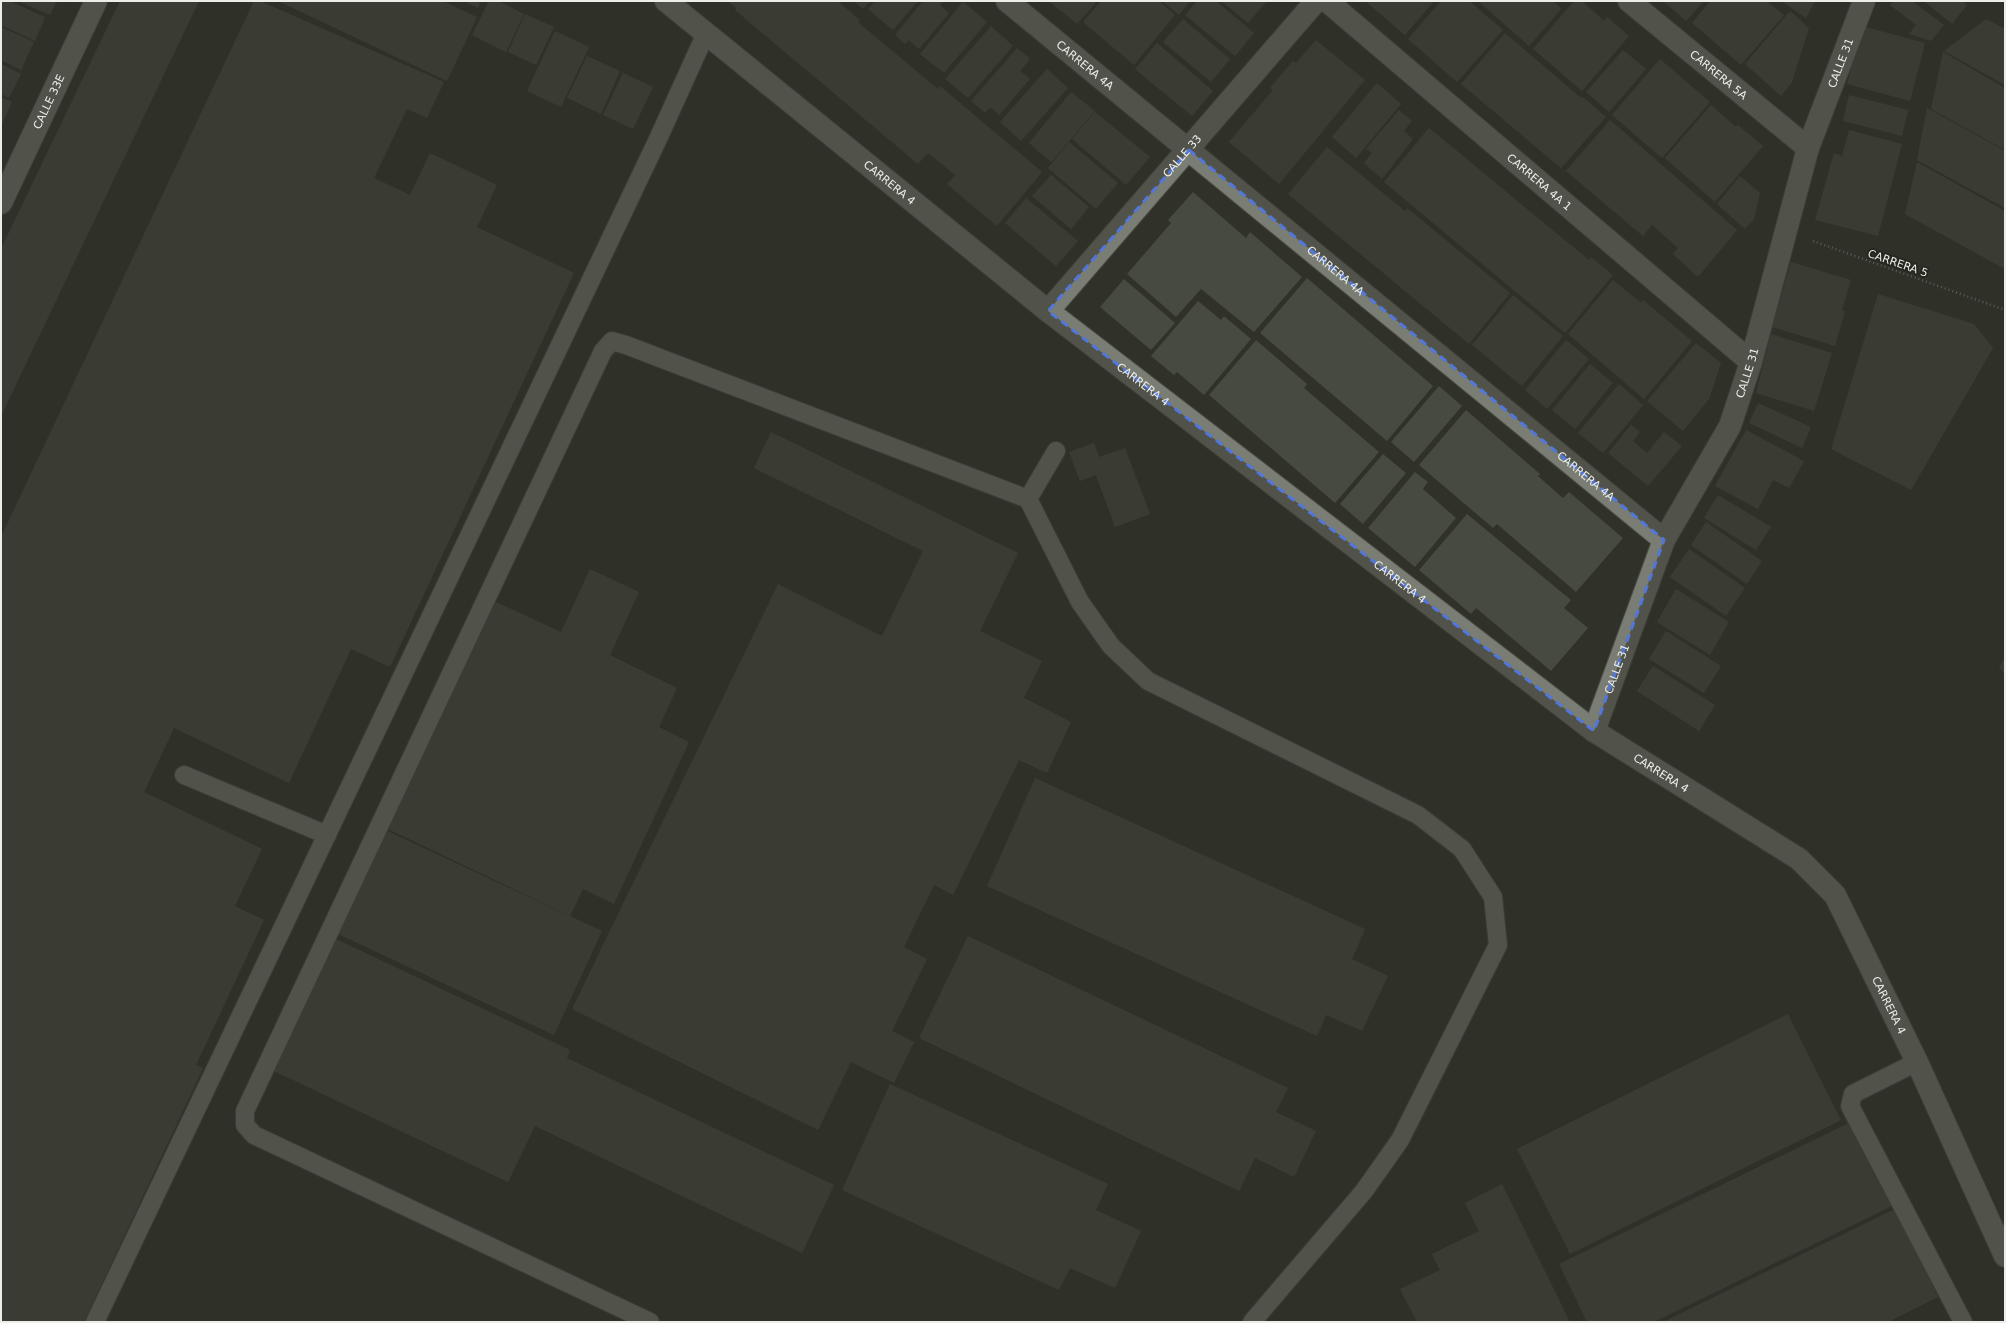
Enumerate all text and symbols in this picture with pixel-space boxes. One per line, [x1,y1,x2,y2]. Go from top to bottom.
street label: CALLE 31 [1826,37,1856,90]
street label: CARRERA 4A [1053,38,1116,93]
street label: CARRERA 5A [1687,48,1750,103]
street label: CALLE 33E [31,72,68,131]
street label: CALLE 33 [1161,132,1204,180]
street label: CARRERA 4A 1 [1504,151,1574,213]
street label: CARRERA 4 [861,158,918,208]
street label: CARRERA 4A [1304,244,1367,299]
street label: CARRERA 5 [1866,247,1930,280]
street label: CALLE 31 [1734,346,1761,400]
street label: CARRERA 4 [1114,360,1172,409]
street label: CARRERA 4A [1554,449,1617,504]
street label: CARRERA 4 [1371,558,1428,606]
street label: CALLE 31 [1602,643,1632,696]
street label: CARRERA 4 [1631,751,1691,795]
street label: CARRERA 4 [1869,974,1908,1036]

